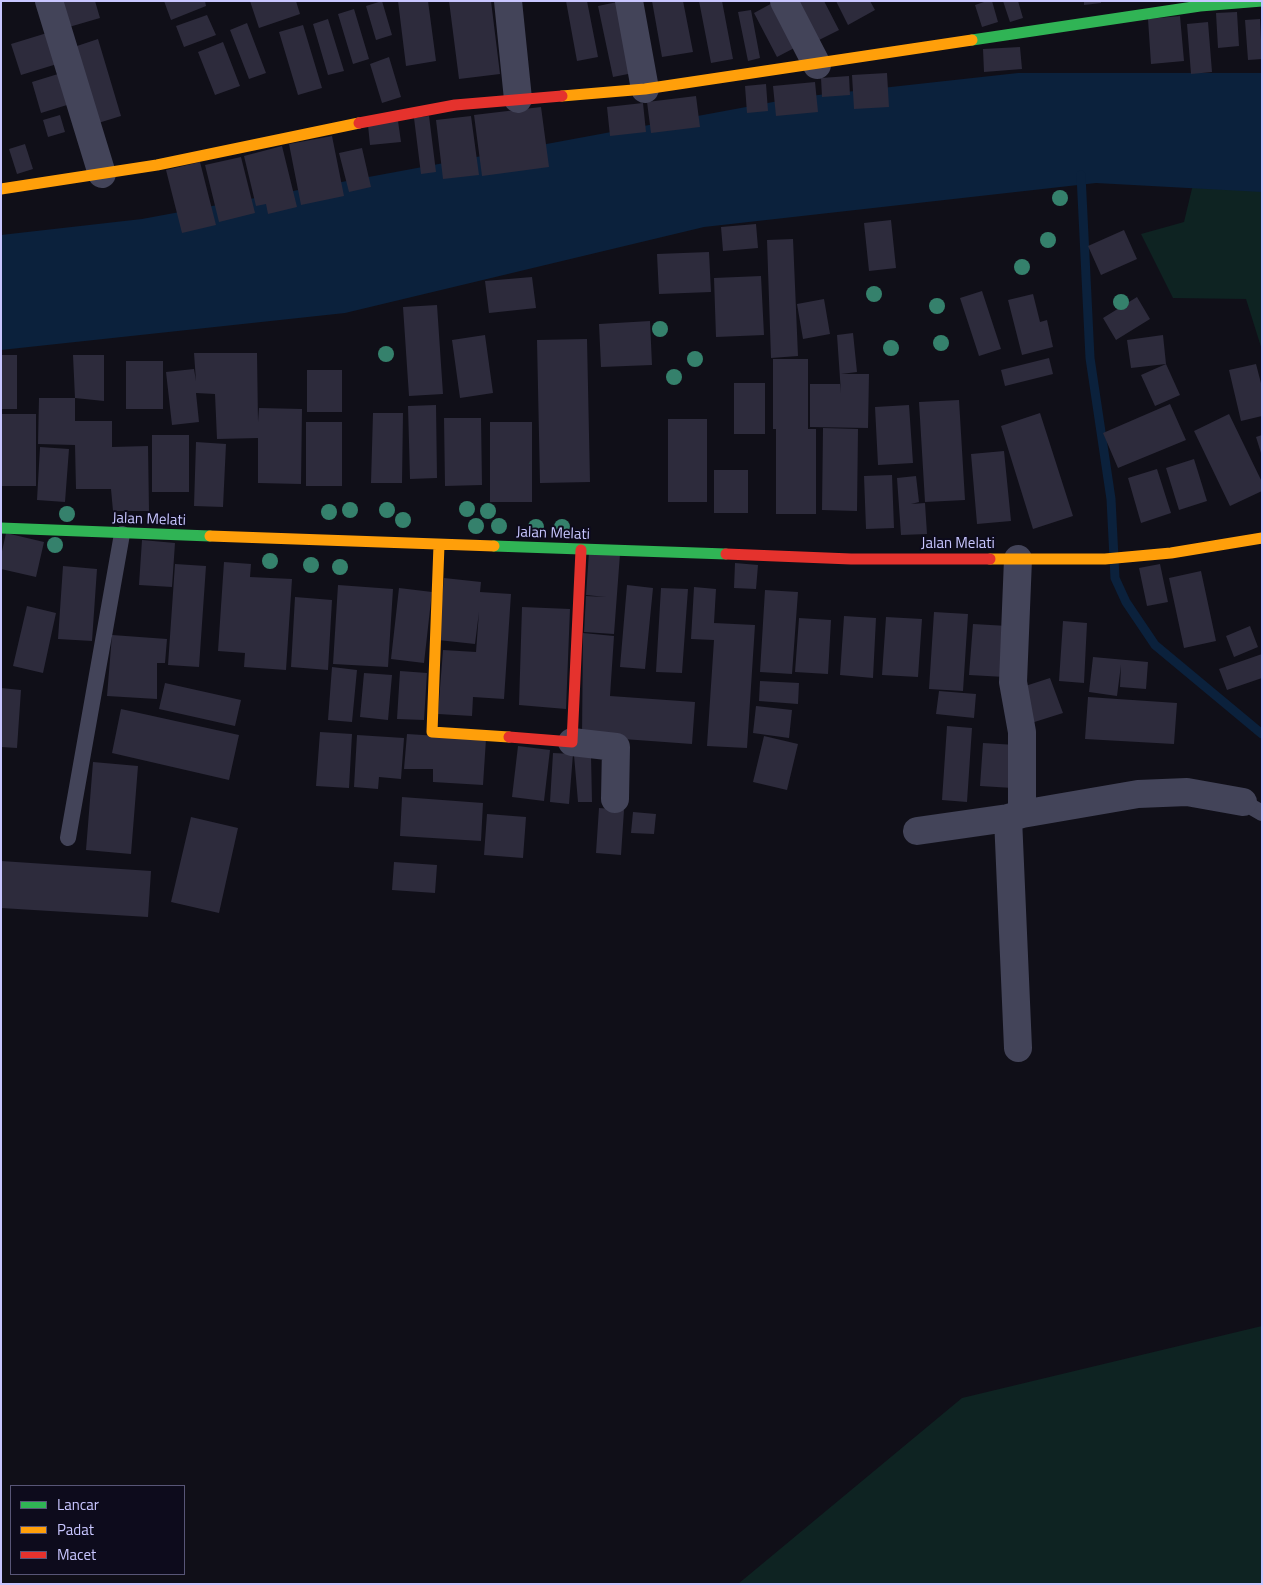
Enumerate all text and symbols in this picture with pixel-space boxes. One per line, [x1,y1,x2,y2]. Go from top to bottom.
street label: Jalan Melati [112,510,186,530]
street label: Jalan Melati [516,524,590,544]
street label: Jalan Melati [921,535,995,553]
legend [10,1485,185,1575]
text: Lancar [57,1493,99,1516]
text: Padat [57,1518,94,1541]
text: Macet [57,1543,96,1566]

